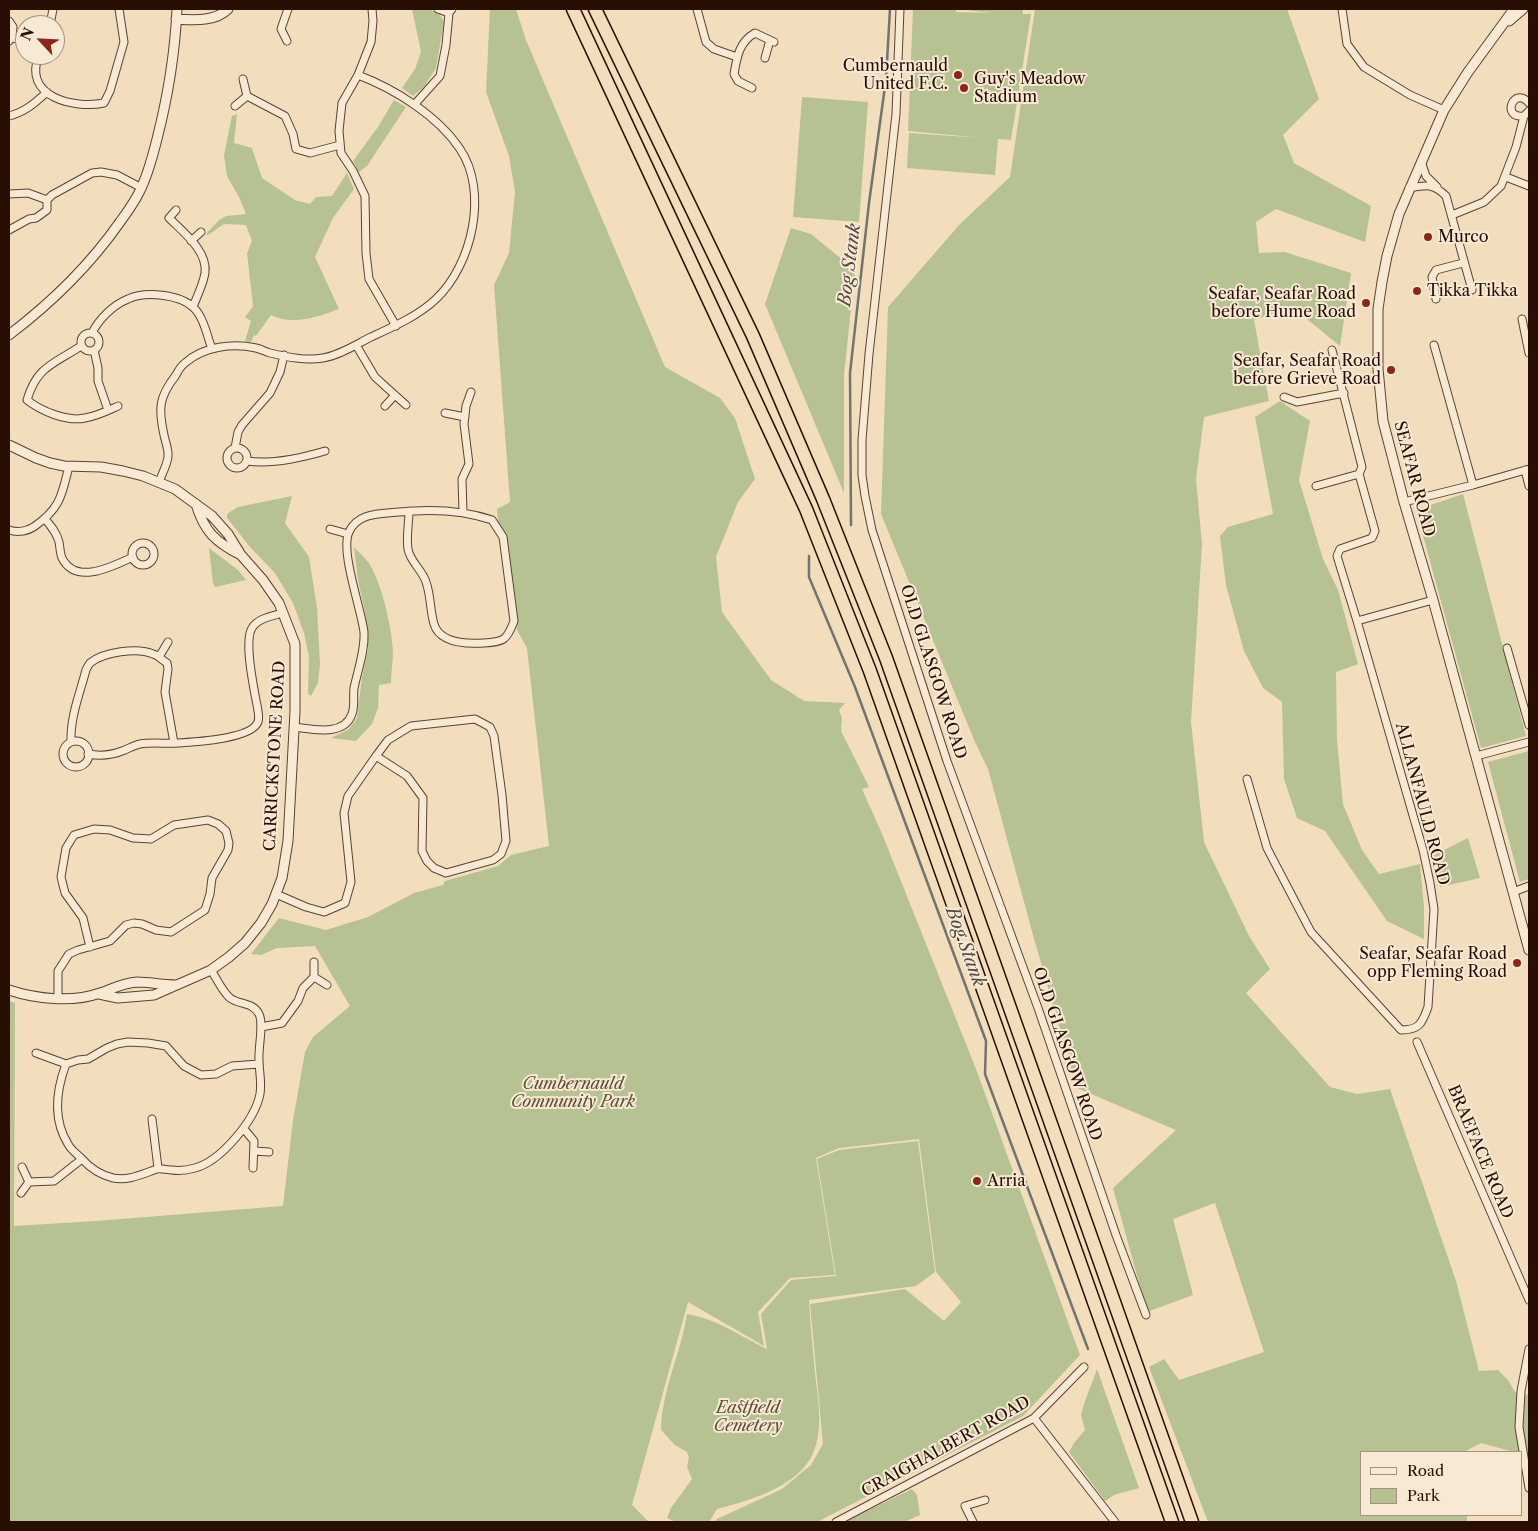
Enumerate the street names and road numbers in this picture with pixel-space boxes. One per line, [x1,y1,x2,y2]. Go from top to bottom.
street label: SEAFAR ROAD [1389,419,1439,539]
street label: OLD GLASGOW ROAD [896,582,970,762]
street label: CARRICKSTONE ROAD [260,660,290,852]
street label: ALLANFAULD ROAD [1391,720,1453,888]
street label: OLD GLASGOW ROAD [1028,965,1106,1143]
street label: BRAEFACE ROAD [1443,1082,1517,1222]
street label: CRAIGHALBERT ROAD [858,1393,1034,1501]

